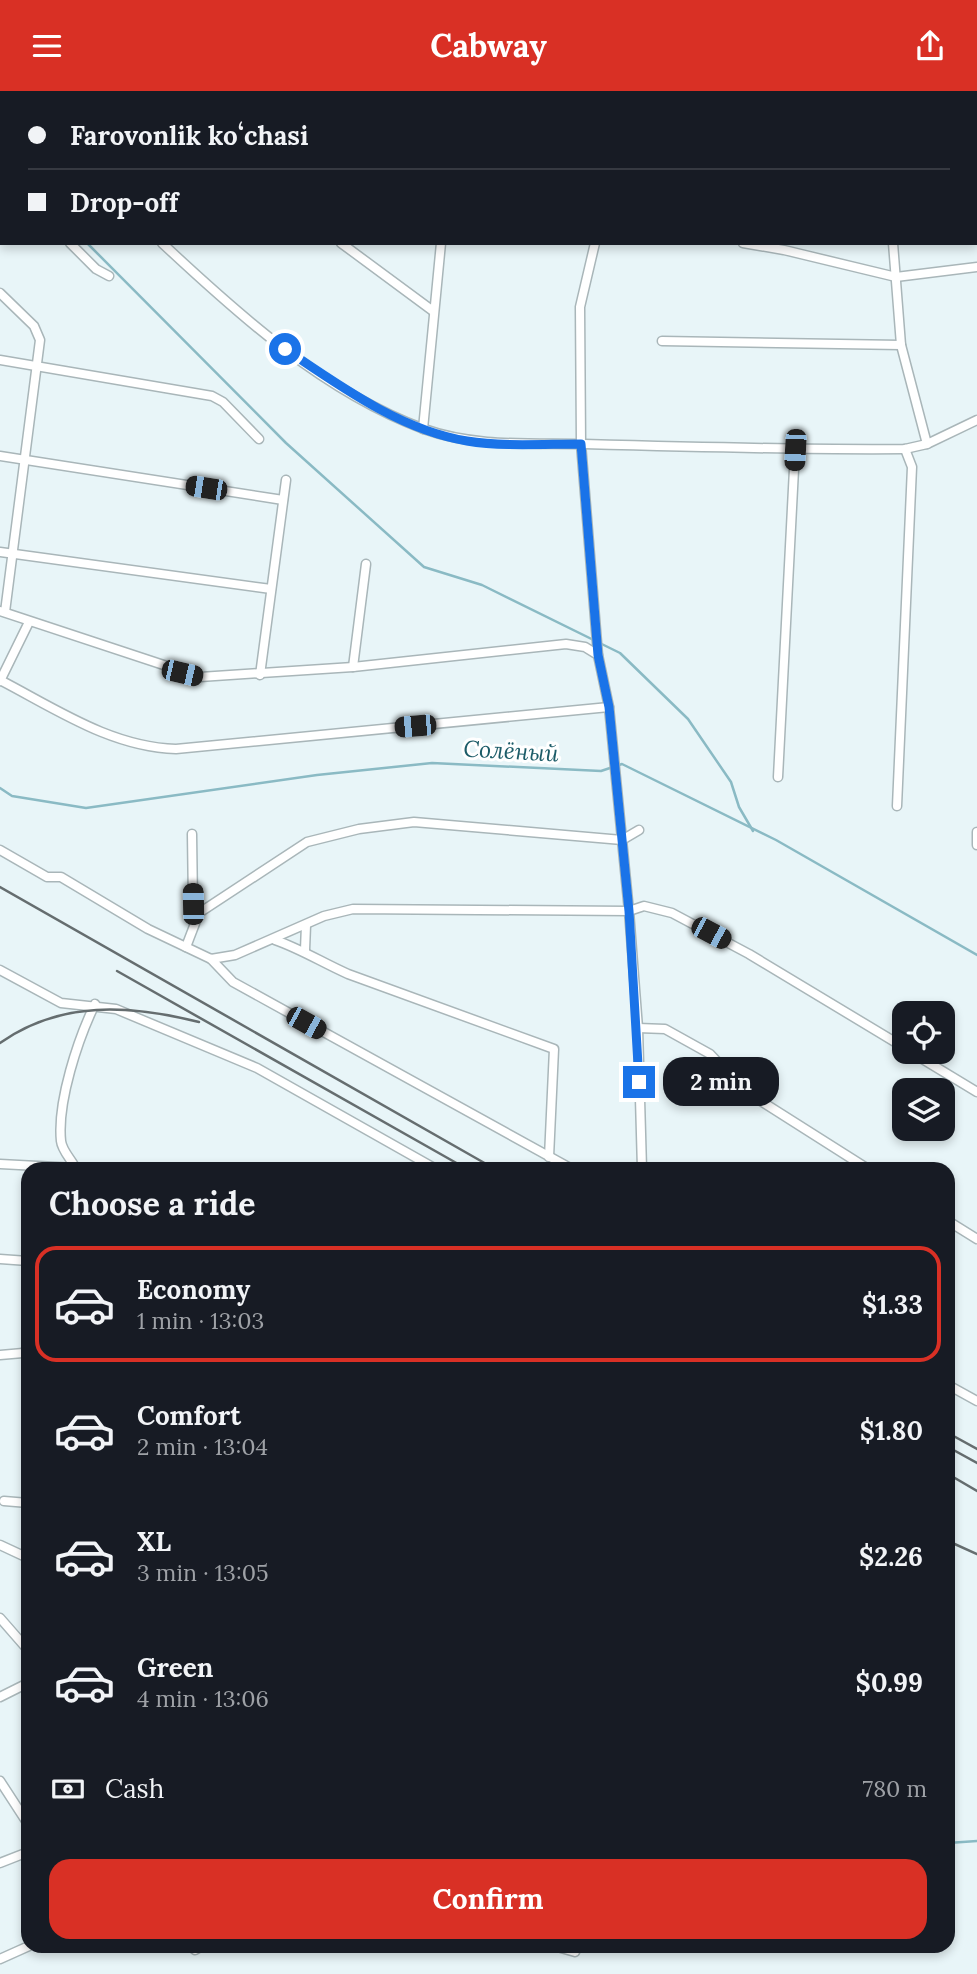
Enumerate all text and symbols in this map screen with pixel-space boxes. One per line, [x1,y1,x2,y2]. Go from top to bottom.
text: Cabway [430,25,547,66]
icon: menu [28,27,66,65]
icon: share [911,27,949,65]
text: Farovonlik koʻchasi [70,119,308,152]
text: Drop-off [70,186,178,219]
route start [269,333,301,365]
car [784,428,807,472]
car [184,474,229,502]
car [160,658,205,688]
car [394,714,437,738]
water label: Солёный [463,734,560,767]
car [183,883,204,925]
car [688,914,735,952]
map controls [892,1001,955,1141]
button: locate [892,1001,955,1064]
car [283,1004,330,1042]
callout: 2 min [664,1058,779,1107]
route end [623,1066,655,1098]
text: 2 min [690,1067,752,1096]
button: layers [892,1078,955,1141]
text: Choose a ride [49,1183,256,1224]
icon: car [53,1273,116,1336]
text: Economy [137,1273,250,1306]
text: $1.33 [862,1288,923,1321]
text: 1 min · 13:03 [137,1306,264,1335]
icon: car [53,1399,116,1462]
text: Comfort [137,1399,241,1432]
text: $1.80 [860,1414,923,1447]
text: 2 min · 13:04 [137,1432,268,1461]
icon: car [53,1525,116,1588]
text: XL [137,1525,171,1558]
text: $2.26 [859,1540,923,1573]
text: 3 min · 13:05 [137,1558,268,1587]
icon: car [53,1651,116,1714]
text: Green [137,1651,213,1684]
text: $0.99 [856,1666,923,1699]
text: 4 min · 13:06 [137,1684,269,1713]
icon: cash [49,1770,87,1808]
text: Cash [105,1772,164,1805]
text: 780 m [863,1774,927,1803]
button: Confirm [49,1859,927,1939]

